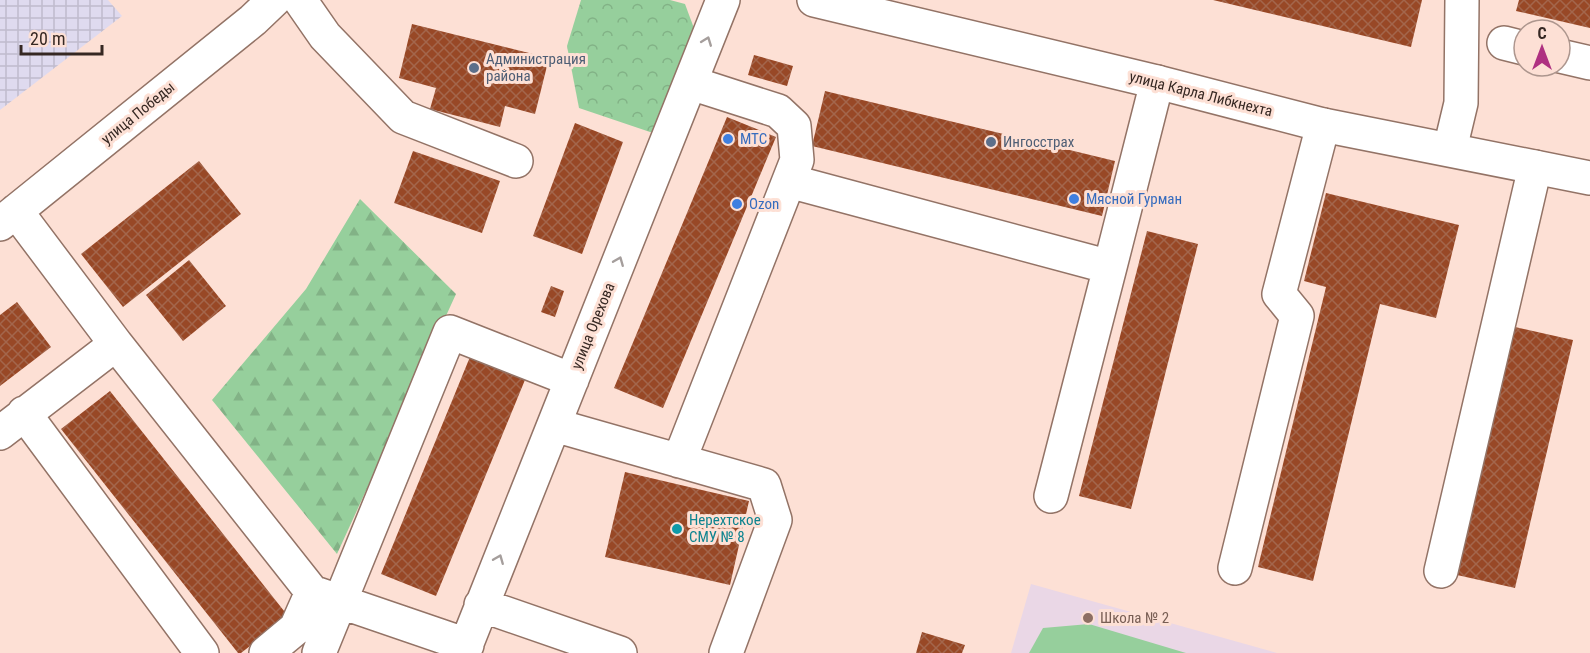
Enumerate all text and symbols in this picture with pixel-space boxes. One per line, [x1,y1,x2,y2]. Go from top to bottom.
scale bar [21,18,102,56]
north arrow [1512,18,1572,78]
text: С [1537,24,1547,43]
text: 20 m [30,28,65,49]
one-way arrow [700,37,712,48]
place label: Администрация района [486,50,586,85]
marker: Администрация района [467,61,481,75]
street label: улица Карла Либкнехта [1128,68,1274,120]
street label: улица Победы [98,78,178,148]
place label: МТС [740,130,767,148]
marker: МТС [721,132,735,146]
place label: Ингосстрах [1003,133,1075,151]
marker: Ингосстрах [984,135,998,149]
place label: Мясной Гурман [1086,190,1182,208]
marker: Мясной Гурман [1067,192,1081,206]
place label: Ozon [749,195,779,213]
marker: Ozon [730,197,744,211]
one-way arrow [612,257,624,268]
street label: улица Орехова [567,280,619,372]
place label: Нерехтское СМУ № 8 [689,511,761,546]
marker: Нерехтское СМУ № 8 [670,522,684,536]
one-way arrow [492,554,504,565]
place label: Школа № 2 [1100,609,1169,627]
marker: Школа № 2 [1081,611,1095,625]

